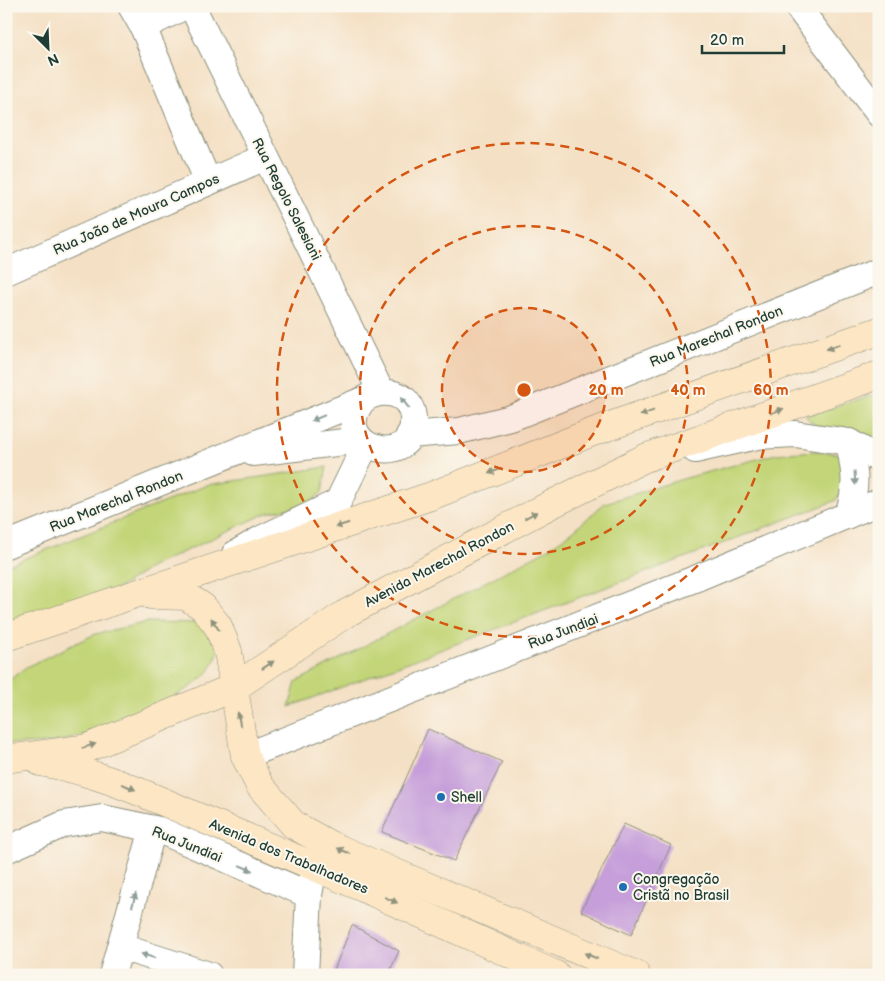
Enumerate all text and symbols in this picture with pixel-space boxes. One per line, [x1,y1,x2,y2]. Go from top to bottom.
north arrow [22,22,72,72]
scale bar [702,22,785,54]
text: 20 m [710,31,744,50]
text: N [45,50,61,69]
street label: Rua Regolo Salesiani [248,135,325,263]
street label: Rua João de Moura Campos [50,170,222,259]
street label: Rua Marechal Rondon [647,302,785,371]
one-way arrow [825,343,840,351]
centre of rings [515,381,533,399]
text: 20 m [589,381,624,400]
text: 40 m [670,381,706,400]
text: 60 m [753,381,789,400]
one-way arrow [400,397,410,410]
one-way arrow [769,407,784,414]
one-way arrow [639,410,654,417]
one-way arrow [310,414,325,422]
street label: Rua Marechal Rondon [47,467,185,536]
one-way arrow [487,467,502,475]
one-way arrow [851,471,859,487]
one-way arrow [523,511,538,519]
street label: Avenida Marechal Rondon [362,518,517,611]
one-way arrow [334,522,349,529]
street label: Rua Jundiai [526,610,601,653]
one-way arrow [211,617,220,631]
one-way arrow [261,660,275,669]
one-way arrow [235,710,243,726]
one-way arrow [82,742,97,750]
one-way arrow [122,783,136,791]
place label: Shell [451,789,482,806]
marker: Shell [435,791,447,803]
street label: Avenida dos Trabalhadores [207,815,371,898]
street label: Rua Jundiai [149,823,224,866]
one-way arrow [337,847,351,855]
one-way arrow [239,864,253,872]
place label: Congregação Cristã no Brasil [633,871,729,904]
marker: Congregação Cristã no Brasil [617,881,629,893]
one-way arrow [130,892,138,907]
one-way arrow [384,896,398,904]
one-way arrow [141,951,156,959]
one-way arrow [584,951,598,959]

